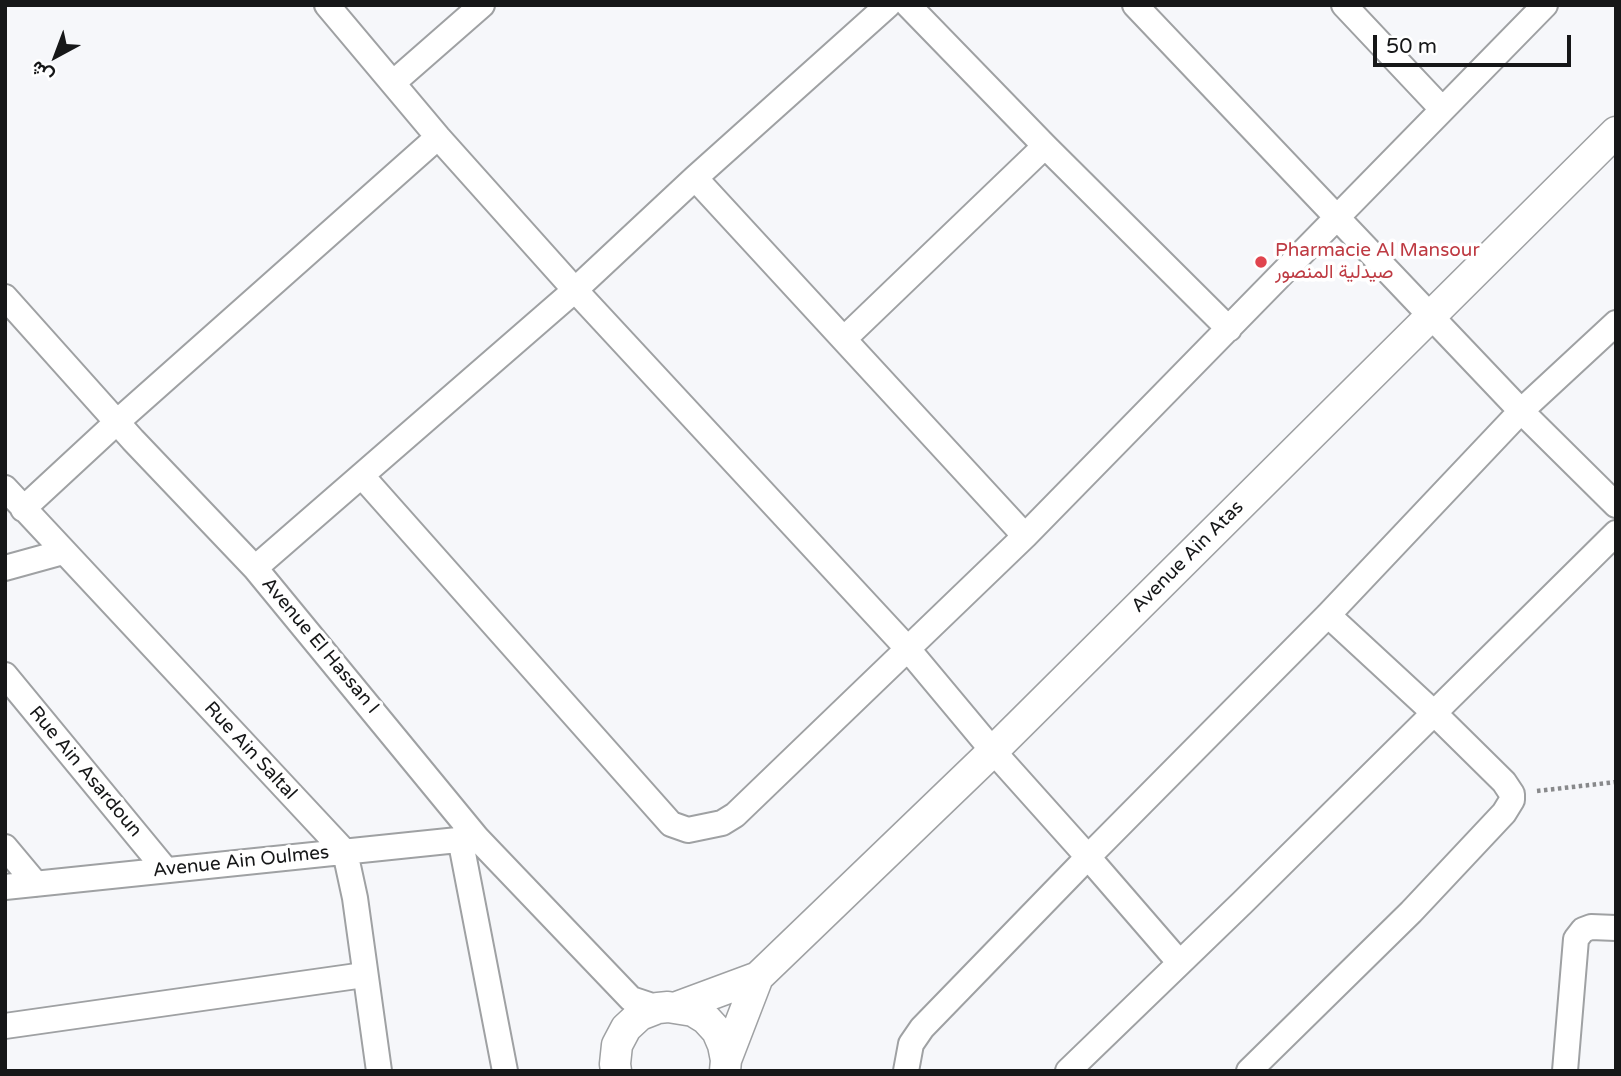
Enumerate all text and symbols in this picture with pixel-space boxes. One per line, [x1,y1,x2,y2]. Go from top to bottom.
north arrow [21,21,91,91]
scale bar [1376,21,1574,65]
text: 50 m [1386,34,1437,59]
text: ش [26,56,58,88]
place label: Pharmacie Al Mansour صيدلية المنصور [1275,240,1480,284]
marker: Pharmacie Al Mansour صيدلية المنصور [1253,254,1269,270]
street label: Avenue Ain Atas [1127,496,1249,618]
street label: Avenue El Hassan I [256,573,384,719]
street label: Rue Ain Saltal [199,697,301,805]
street label: Rue Ain Asardoun [24,702,146,842]
street label: Avenue Ain Oulmes [152,841,330,883]

